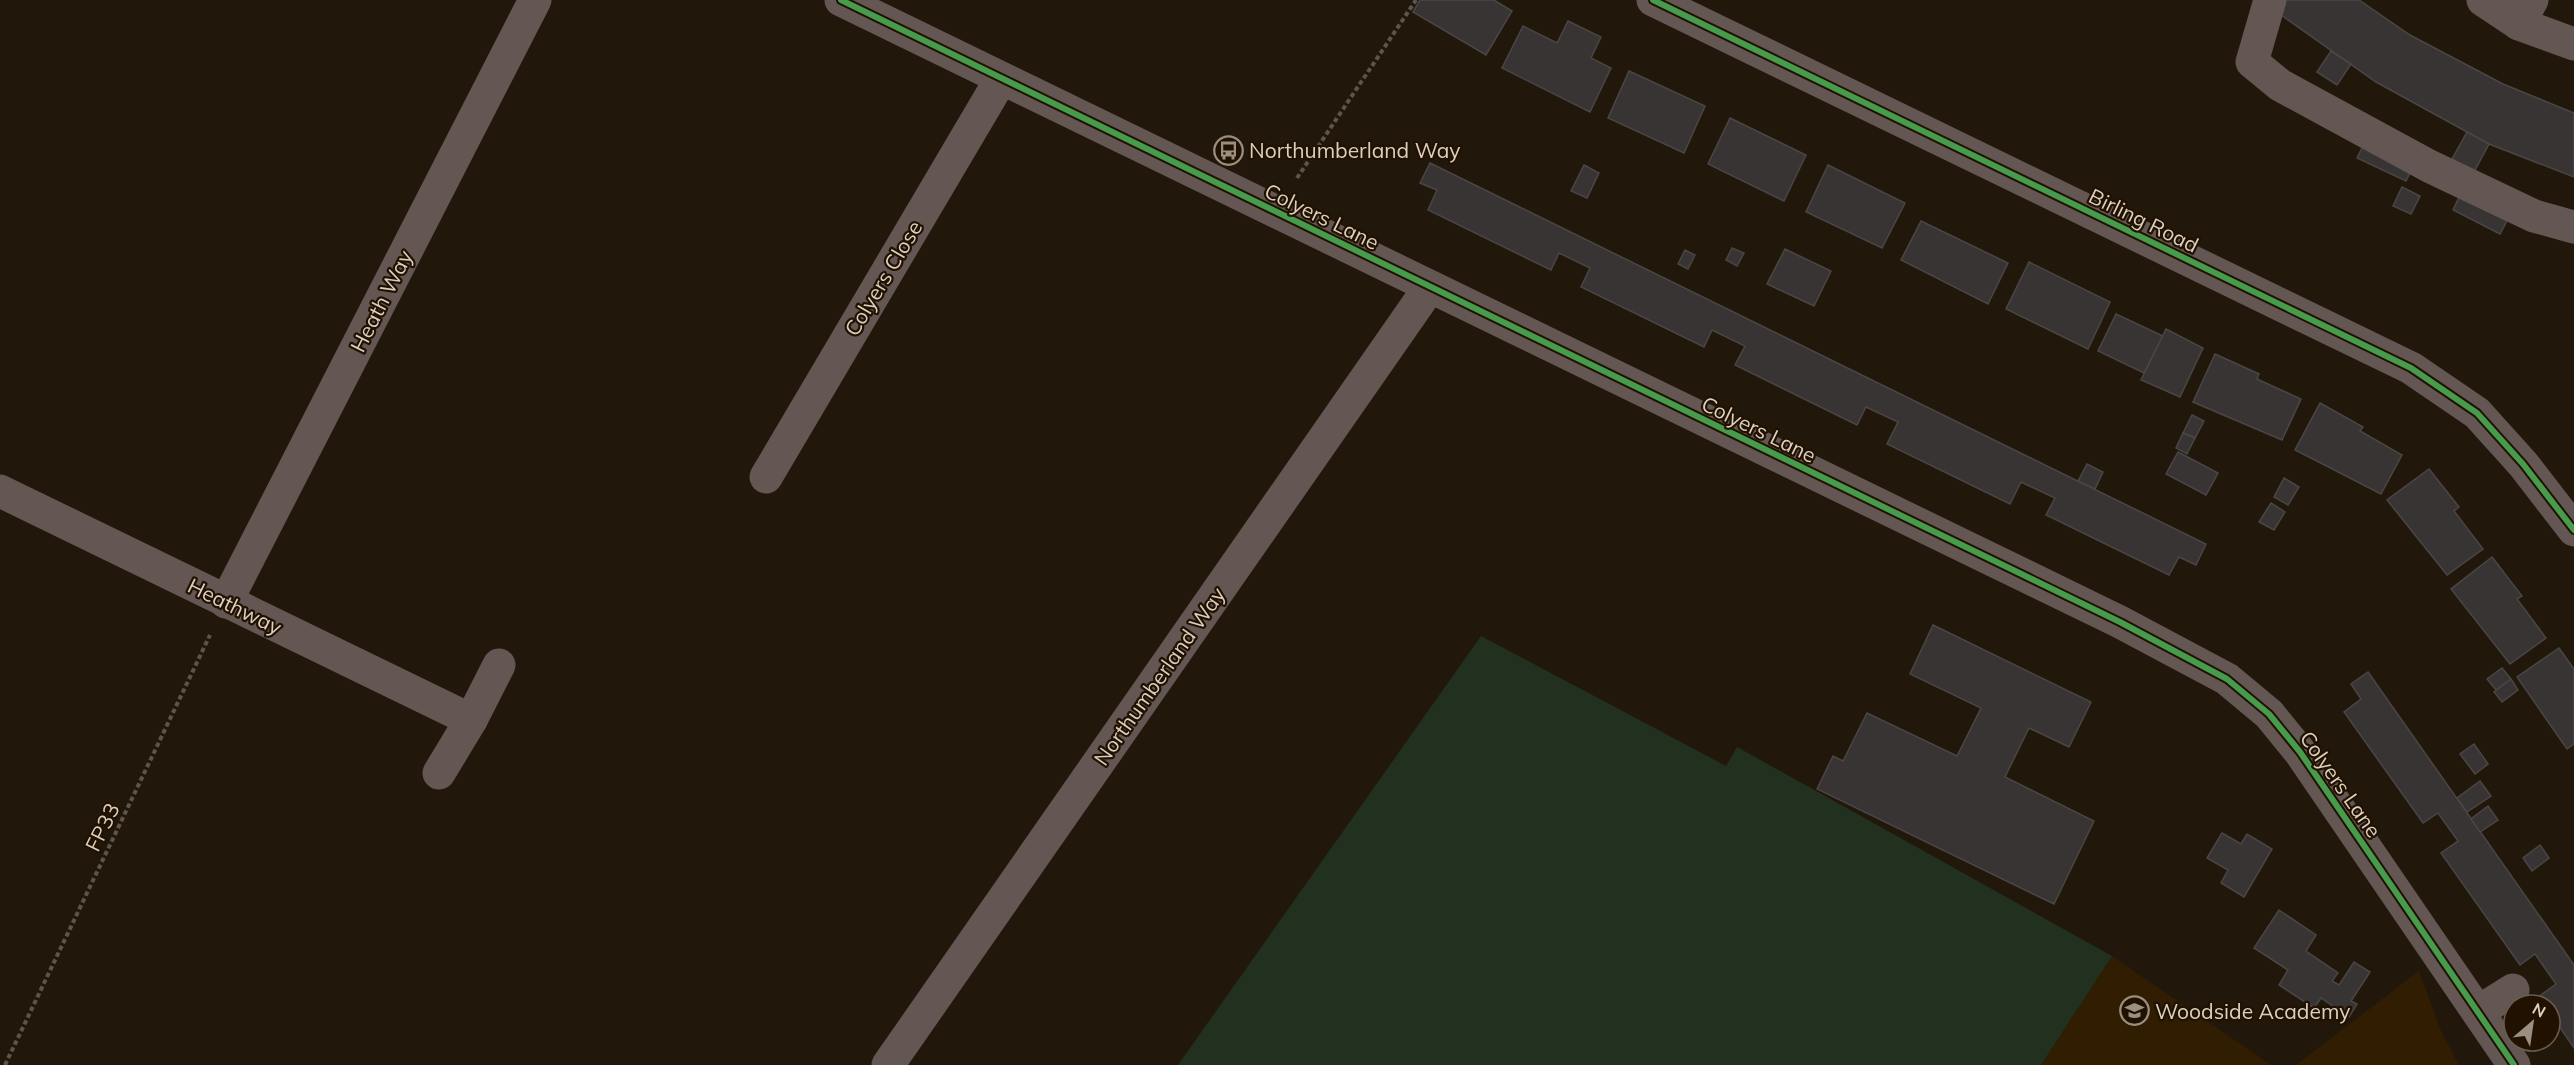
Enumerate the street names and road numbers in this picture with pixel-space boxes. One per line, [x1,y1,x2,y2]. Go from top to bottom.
street label: Colyers Lane [1260,177,1384,255]
street label: Birling Road [2085,182,2203,258]
street label: Colyers Close [838,216,928,340]
street label: Heath Way [344,246,418,356]
street label: Colyers Lane [1697,390,1821,468]
street label: Heathway [184,572,286,640]
street label: Northumberland Way [1088,582,1230,770]
street label: Colyers Lane [2295,726,2387,842]
street label: FP33 [79,799,125,855]

